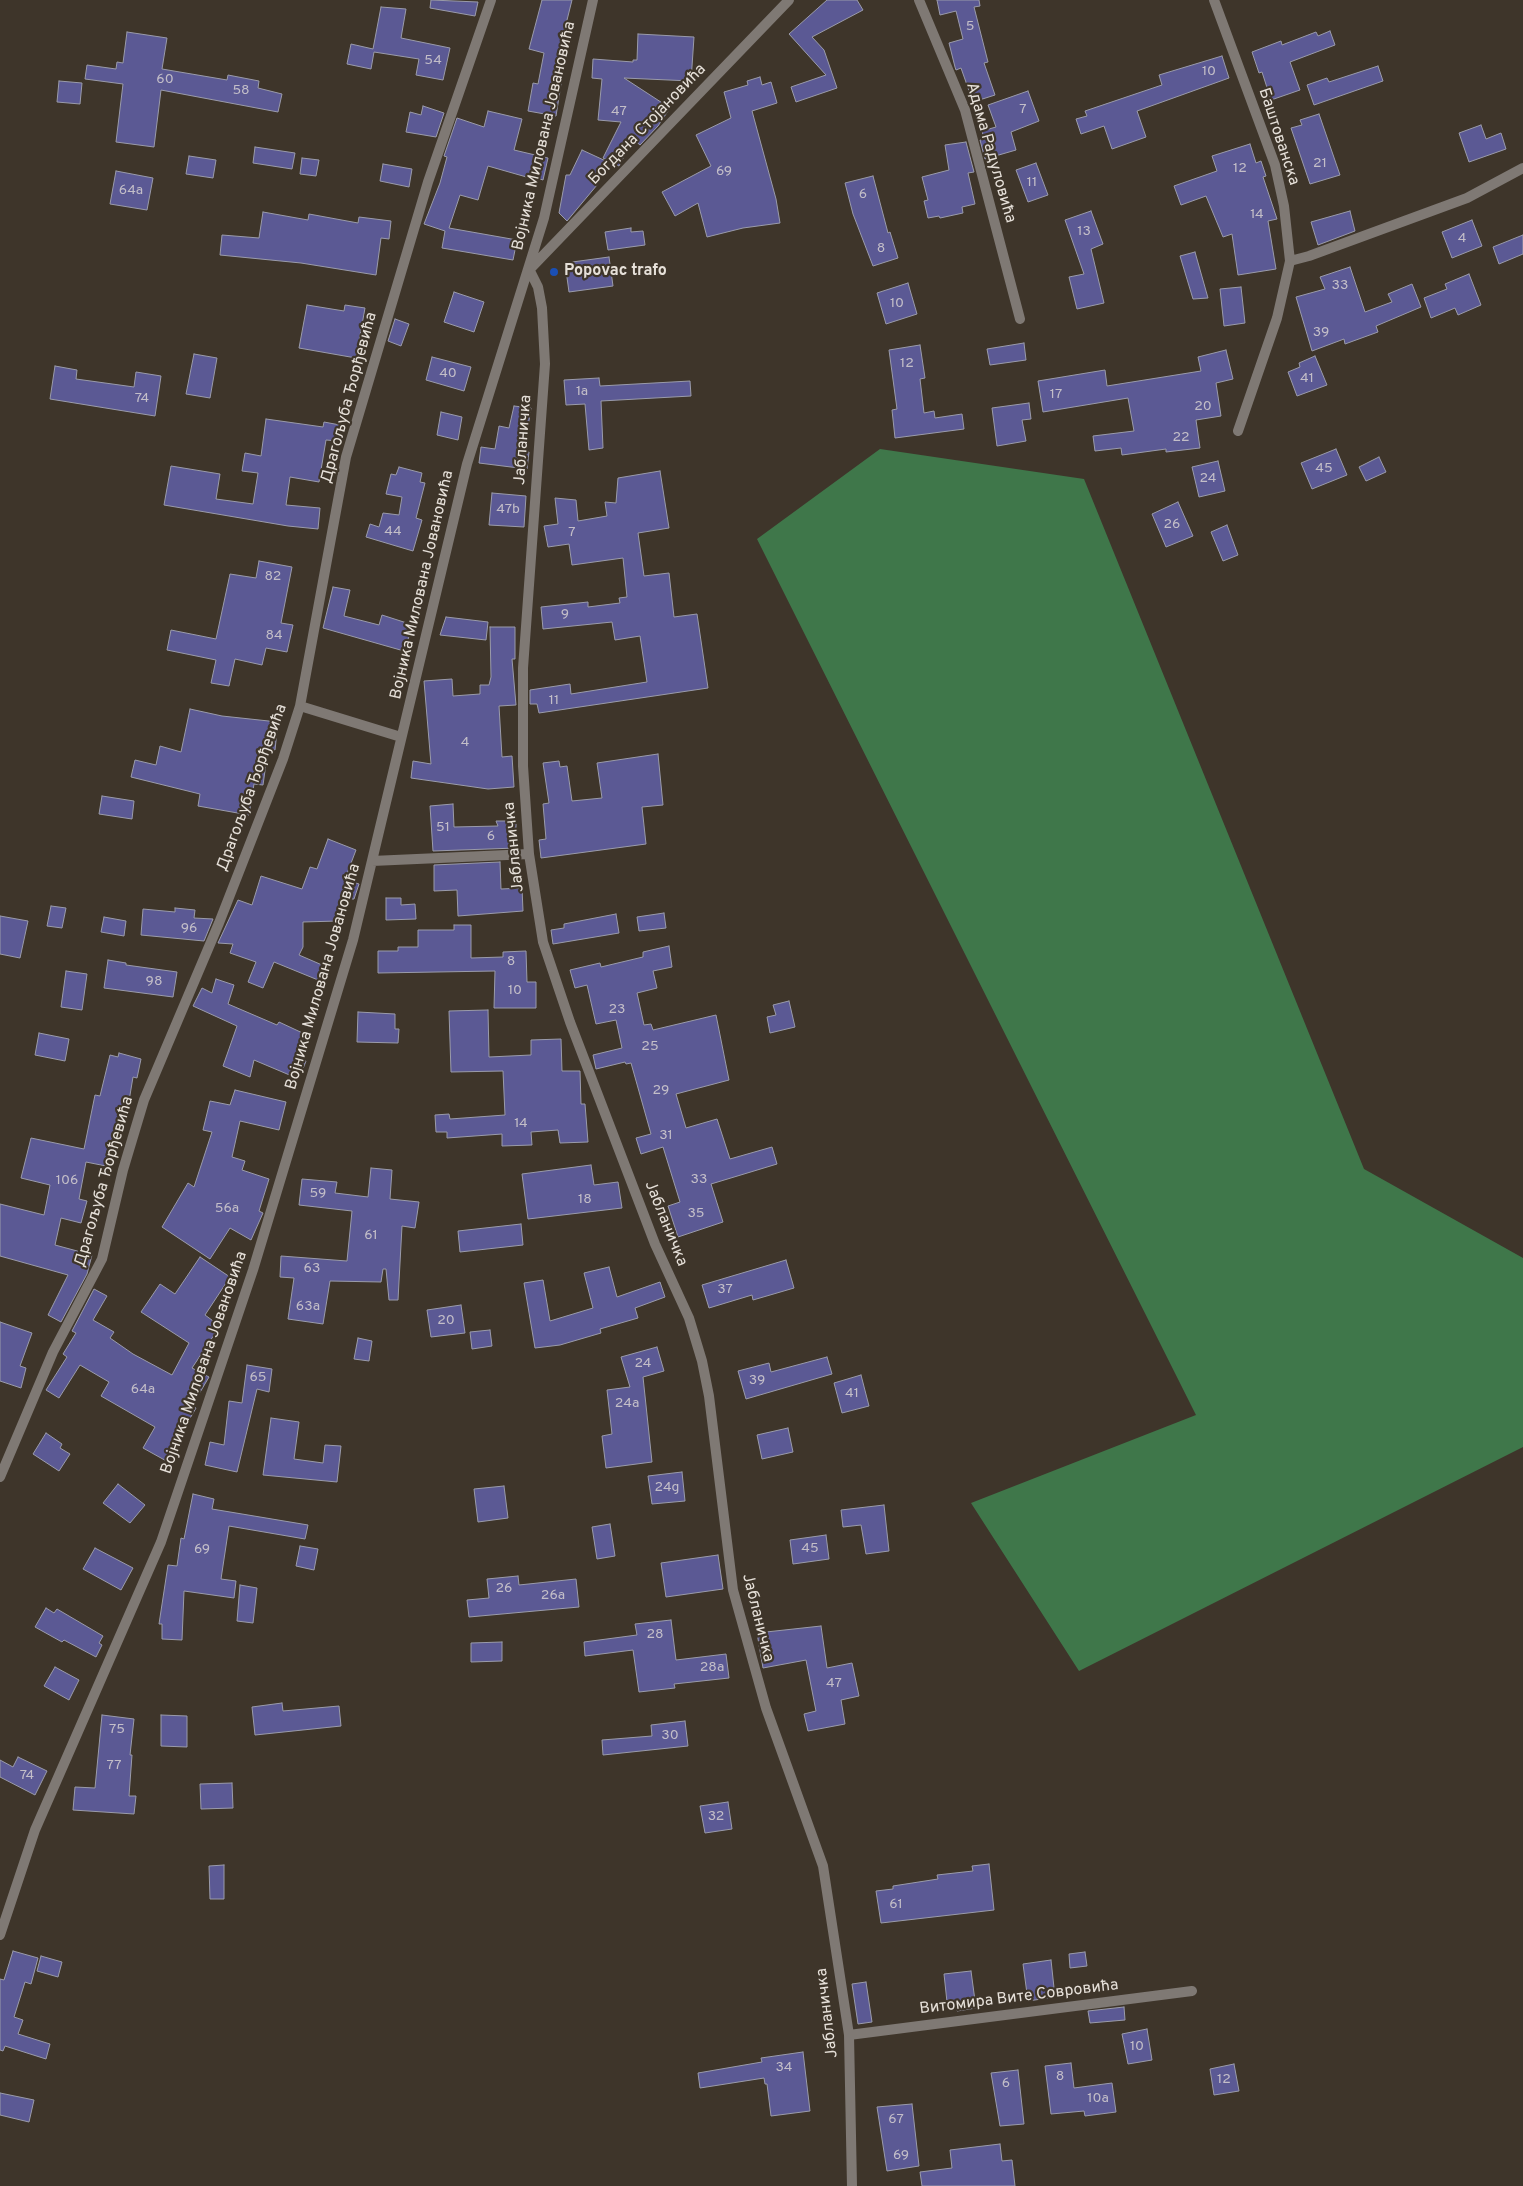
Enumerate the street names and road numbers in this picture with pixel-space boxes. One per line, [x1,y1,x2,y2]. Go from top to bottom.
street label: Војника Милована Јовановића [509,20,581,252]
street label: Богдана Стојановића [585,60,711,190]
street label: Адама Радуловића [961,81,1019,225]
street label: Баштованска [1253,86,1303,188]
street label: Драгољуба Ђорђевића [318,310,382,486]
street label: Јабланичка [511,394,537,486]
street label: Војника Милована Јовановића [387,469,459,701]
street label: Драгољуба Ђорђевића [214,702,292,874]
street label: Јабланичка [501,801,529,893]
street label: Војника Милована Јовановића [282,862,366,1092]
street label: Драгољуба Ђорђевића [71,1095,139,1269]
street label: Јабланичка [639,1178,691,1270]
street label: Војника Милована Јовановића [158,1249,252,1477]
street label: Јабланичка [737,1572,777,1664]
street label: Јабланичка [813,1967,843,2059]
street label: Витомира Вите Совровића [918,1976,1120,2020]

